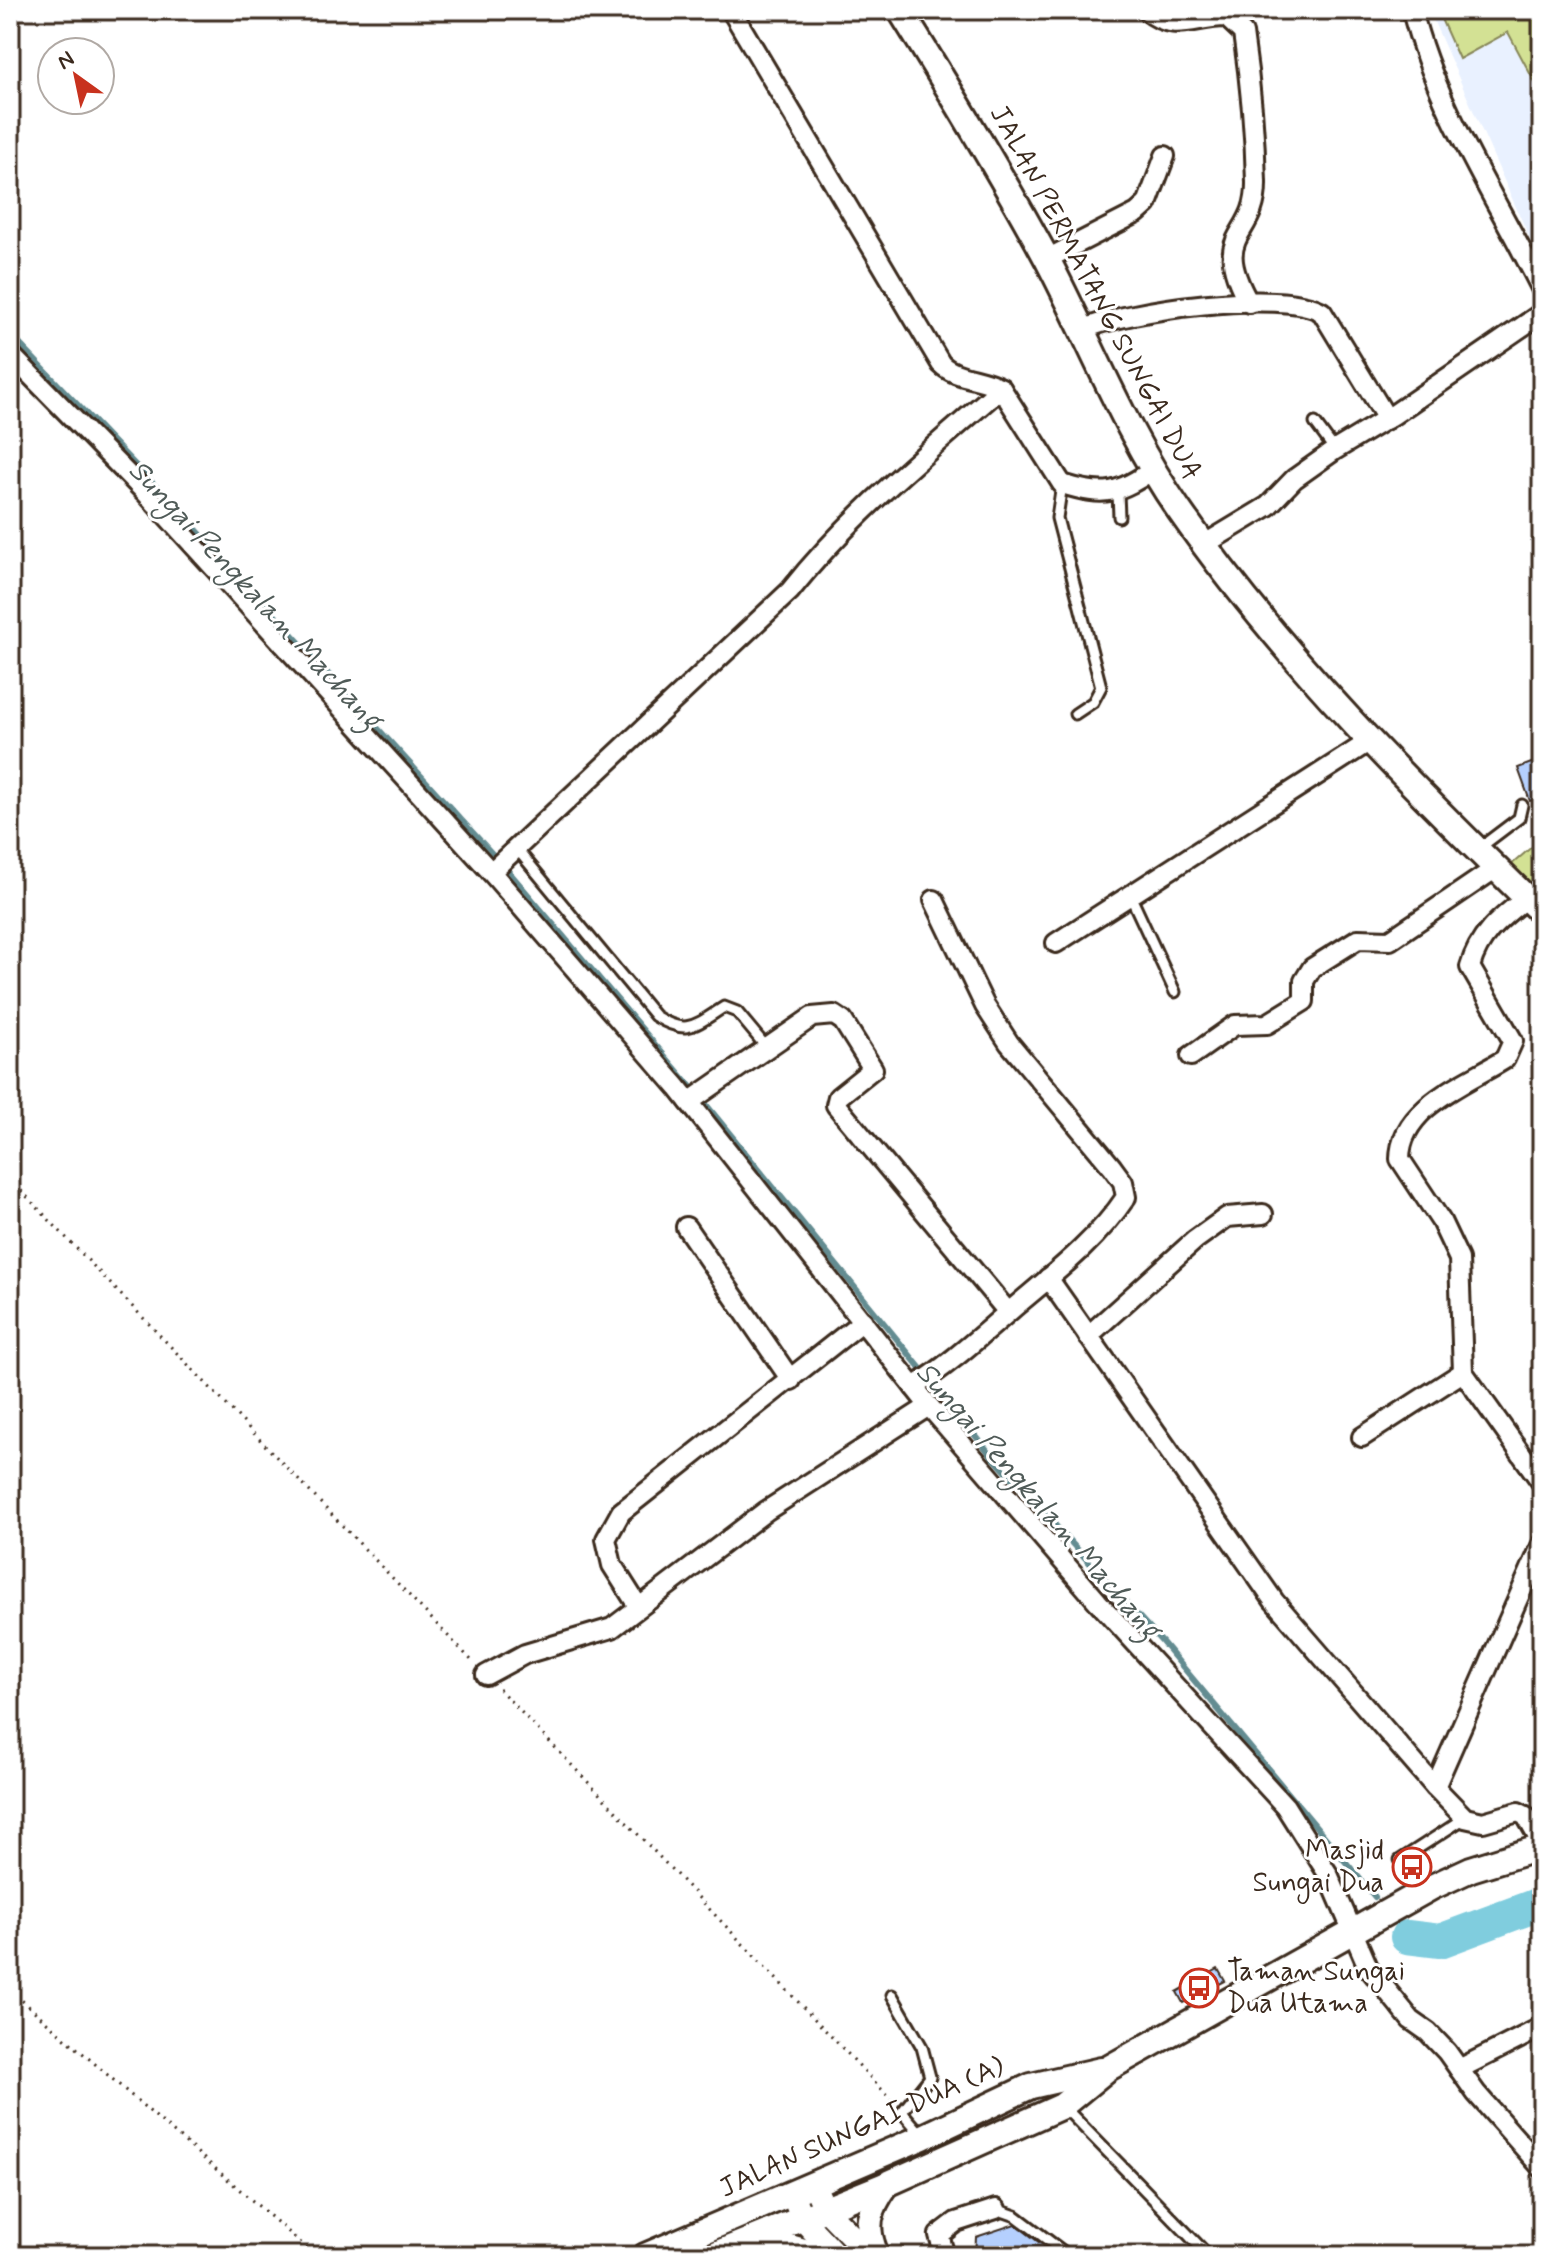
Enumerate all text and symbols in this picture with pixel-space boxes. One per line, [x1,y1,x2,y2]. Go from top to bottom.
north arrow [36,36,116,116]
text: N [52,45,80,77]
street label: JALAN PERMATANG SUNGAI DUA [980,99,1210,487]
water label: Sungai Pengkalan Machang [117,452,393,743]
water label: Sungai Pengkalan Machang [904,1354,1171,1653]
place label: Masjid Sungai Dua [1253,1833,1384,1904]
bus stop icon: Masjid Sungai Dua [1391,1846,1433,1888]
place label: Taman Sungai Dua Utama [1227,1954,1405,2023]
bus stop icon: Taman Sungai Dua Utama [1178,1967,1220,2009]
street label: JALAN SUNGAI DUA (A) [714,2048,1010,2208]

